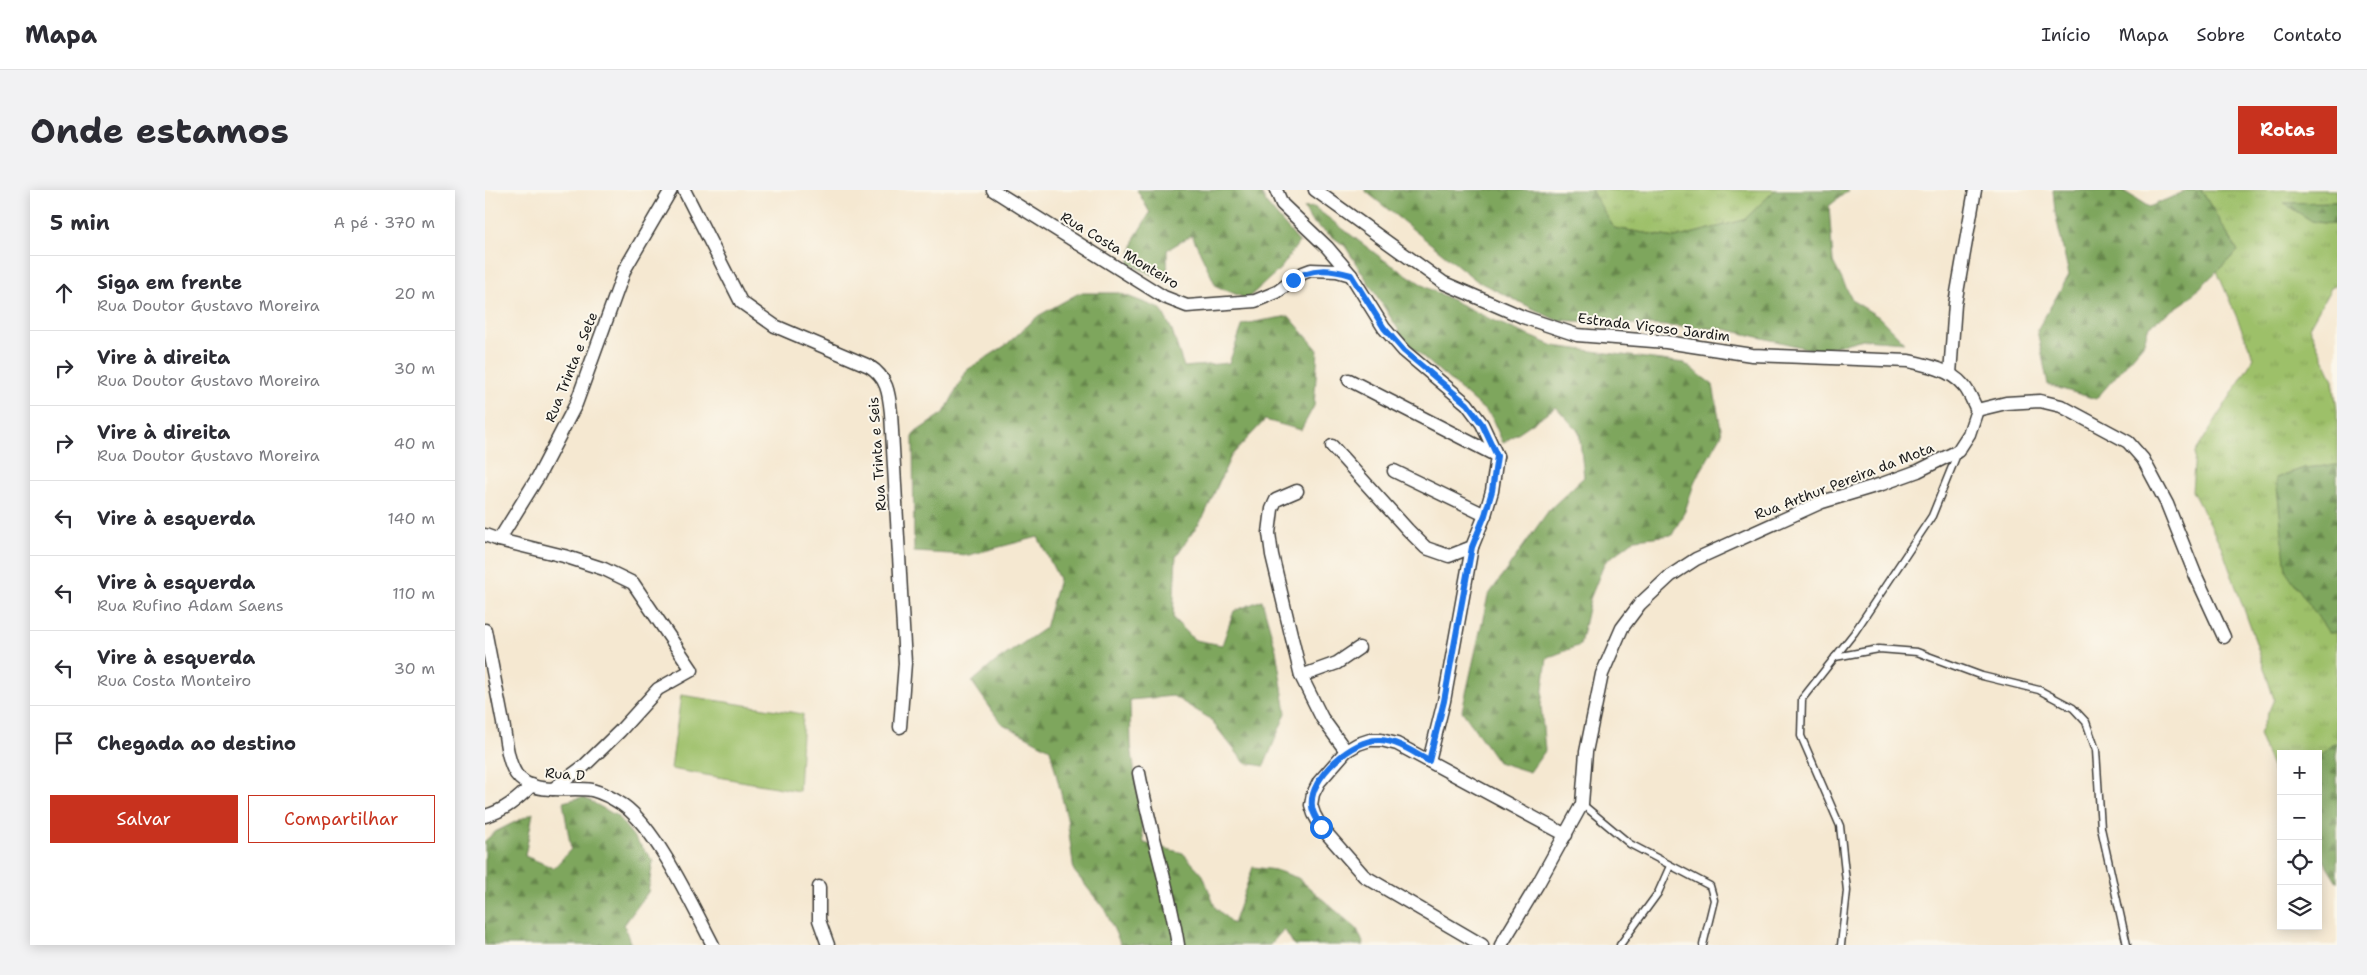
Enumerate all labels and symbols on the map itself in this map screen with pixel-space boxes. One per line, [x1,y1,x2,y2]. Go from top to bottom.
street label: Rua Costa Monteiro [1058,208,1182,292]
route end [1282,269,1305,292]
street label: Rua Trinta e Sete [541,309,601,425]
street label: Estrada Viçoso Jardim [1577,309,1731,345]
street label: Rua Trinta e Seis [864,396,890,512]
street label: Rua Arthur Pereira da Mota [1752,438,1937,524]
street label: Rua D [544,764,586,784]
route start [1310,816,1333,839]

